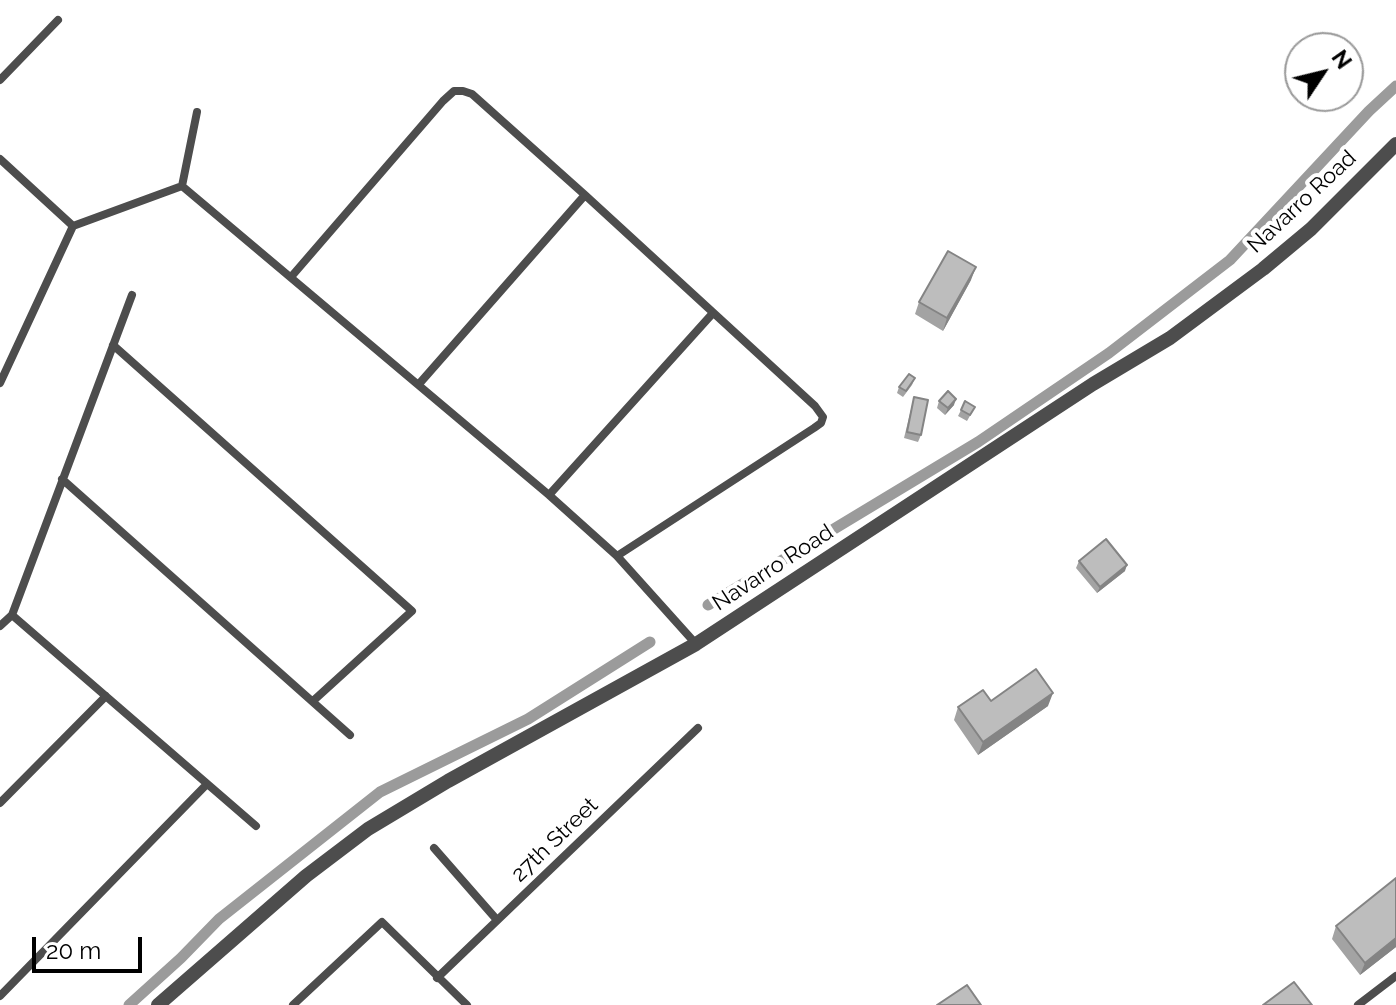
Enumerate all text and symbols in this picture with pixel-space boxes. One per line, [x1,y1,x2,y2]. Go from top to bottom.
north arrow [1284,32,1364,112]
text: N [1327,45,1357,74]
street label: Navarro Road [1242,145,1362,259]
street label: Navarro Road [708,519,838,617]
street label: 27th Street [506,792,604,888]
scale bar [36,921,146,971]
text: 20 m [46,936,101,965]

